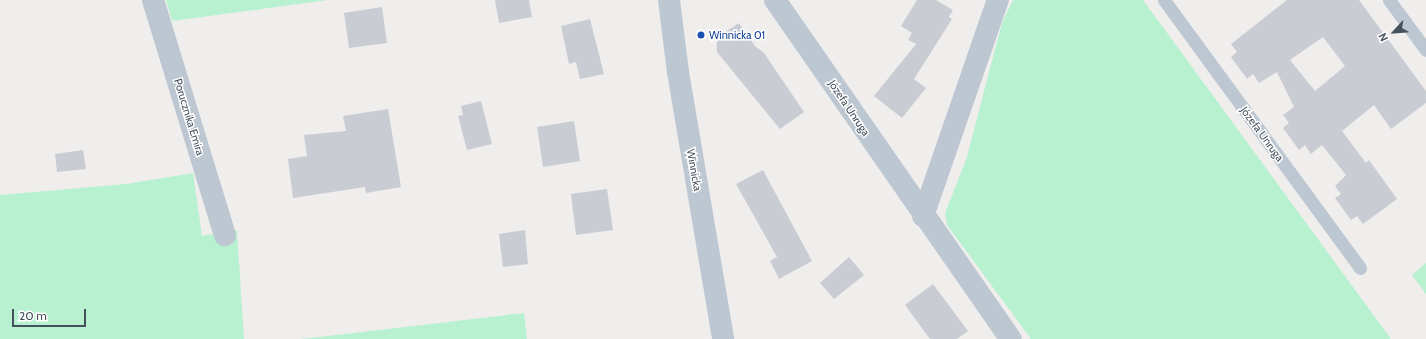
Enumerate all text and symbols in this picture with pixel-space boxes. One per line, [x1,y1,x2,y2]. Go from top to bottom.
north arrow [1374,12,1414,52]
place label: Winnicka 01 [709,28,765,42]
marker: Winnicka 01 [696,30,706,40]
text: N [1375,31,1391,44]
street label: Porucznika Emira [171,77,207,157]
street label: Józefa Unruga [825,78,873,138]
street label: Józefa Unruga [1238,104,1286,164]
street label: Winnicka [684,148,704,192]
scale bar [14,301,88,327]
text: 20 m [19,308,47,323]

